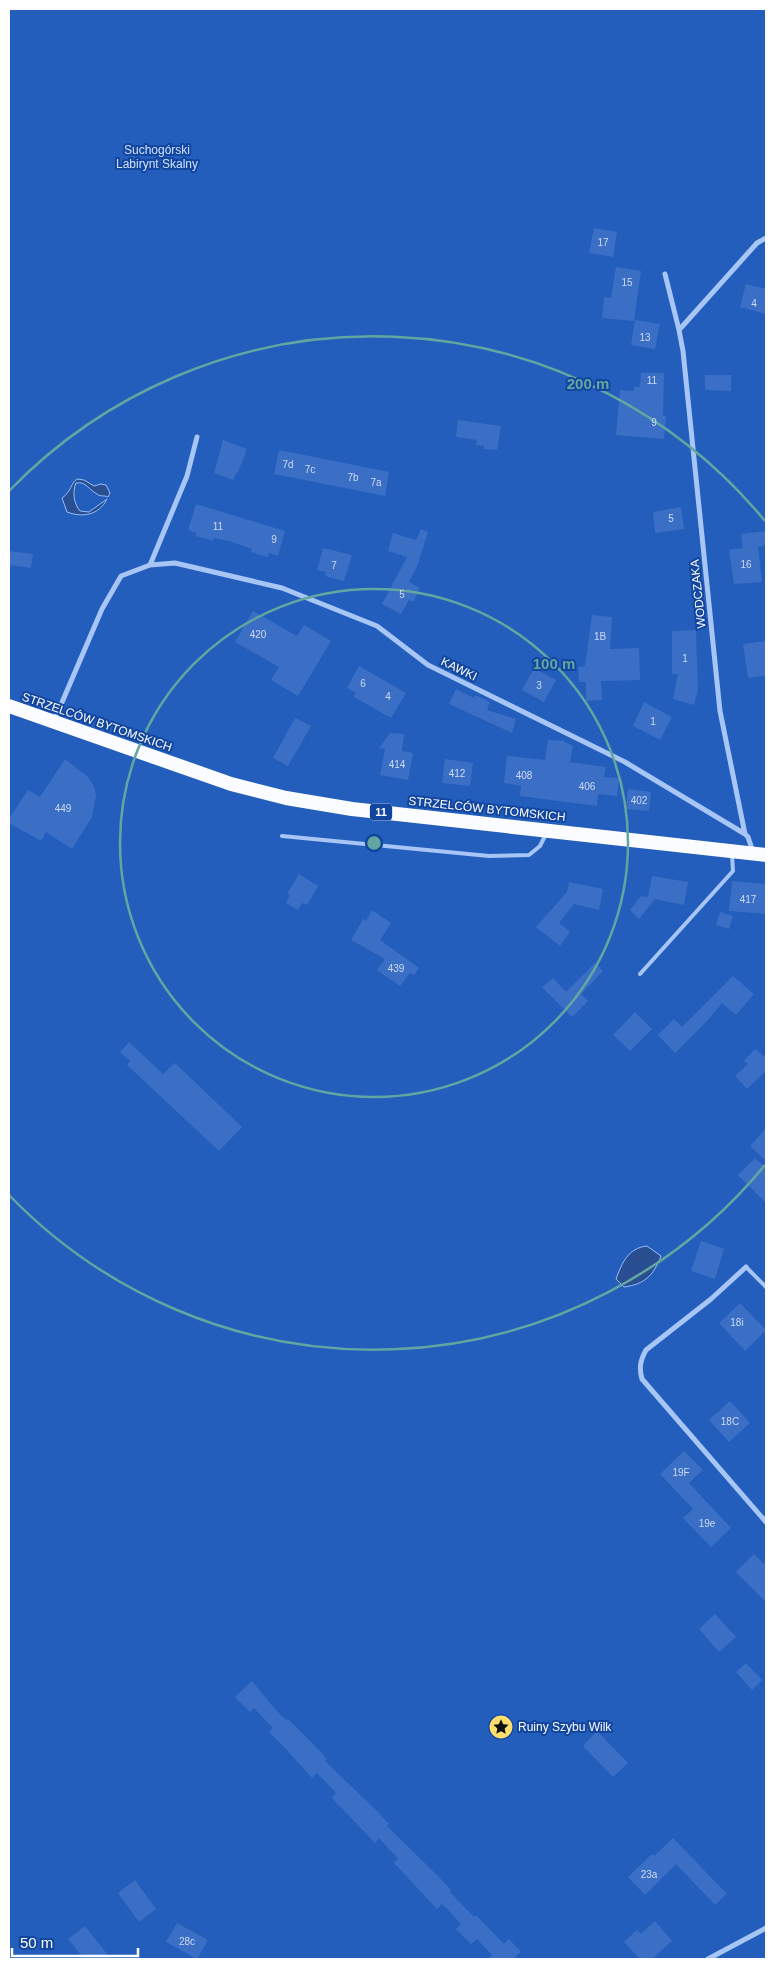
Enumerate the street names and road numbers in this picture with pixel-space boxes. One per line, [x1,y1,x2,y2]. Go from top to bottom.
street label: WODCZAKA [687,559,709,629]
street label: KAWKI [439,654,479,684]
street label: STRZELCÓW BYTOMSKICH [20,689,174,754]
street label: STRZELCÓW BYTOMSKICH [408,793,566,824]
road number: 11 [370,804,392,820]

